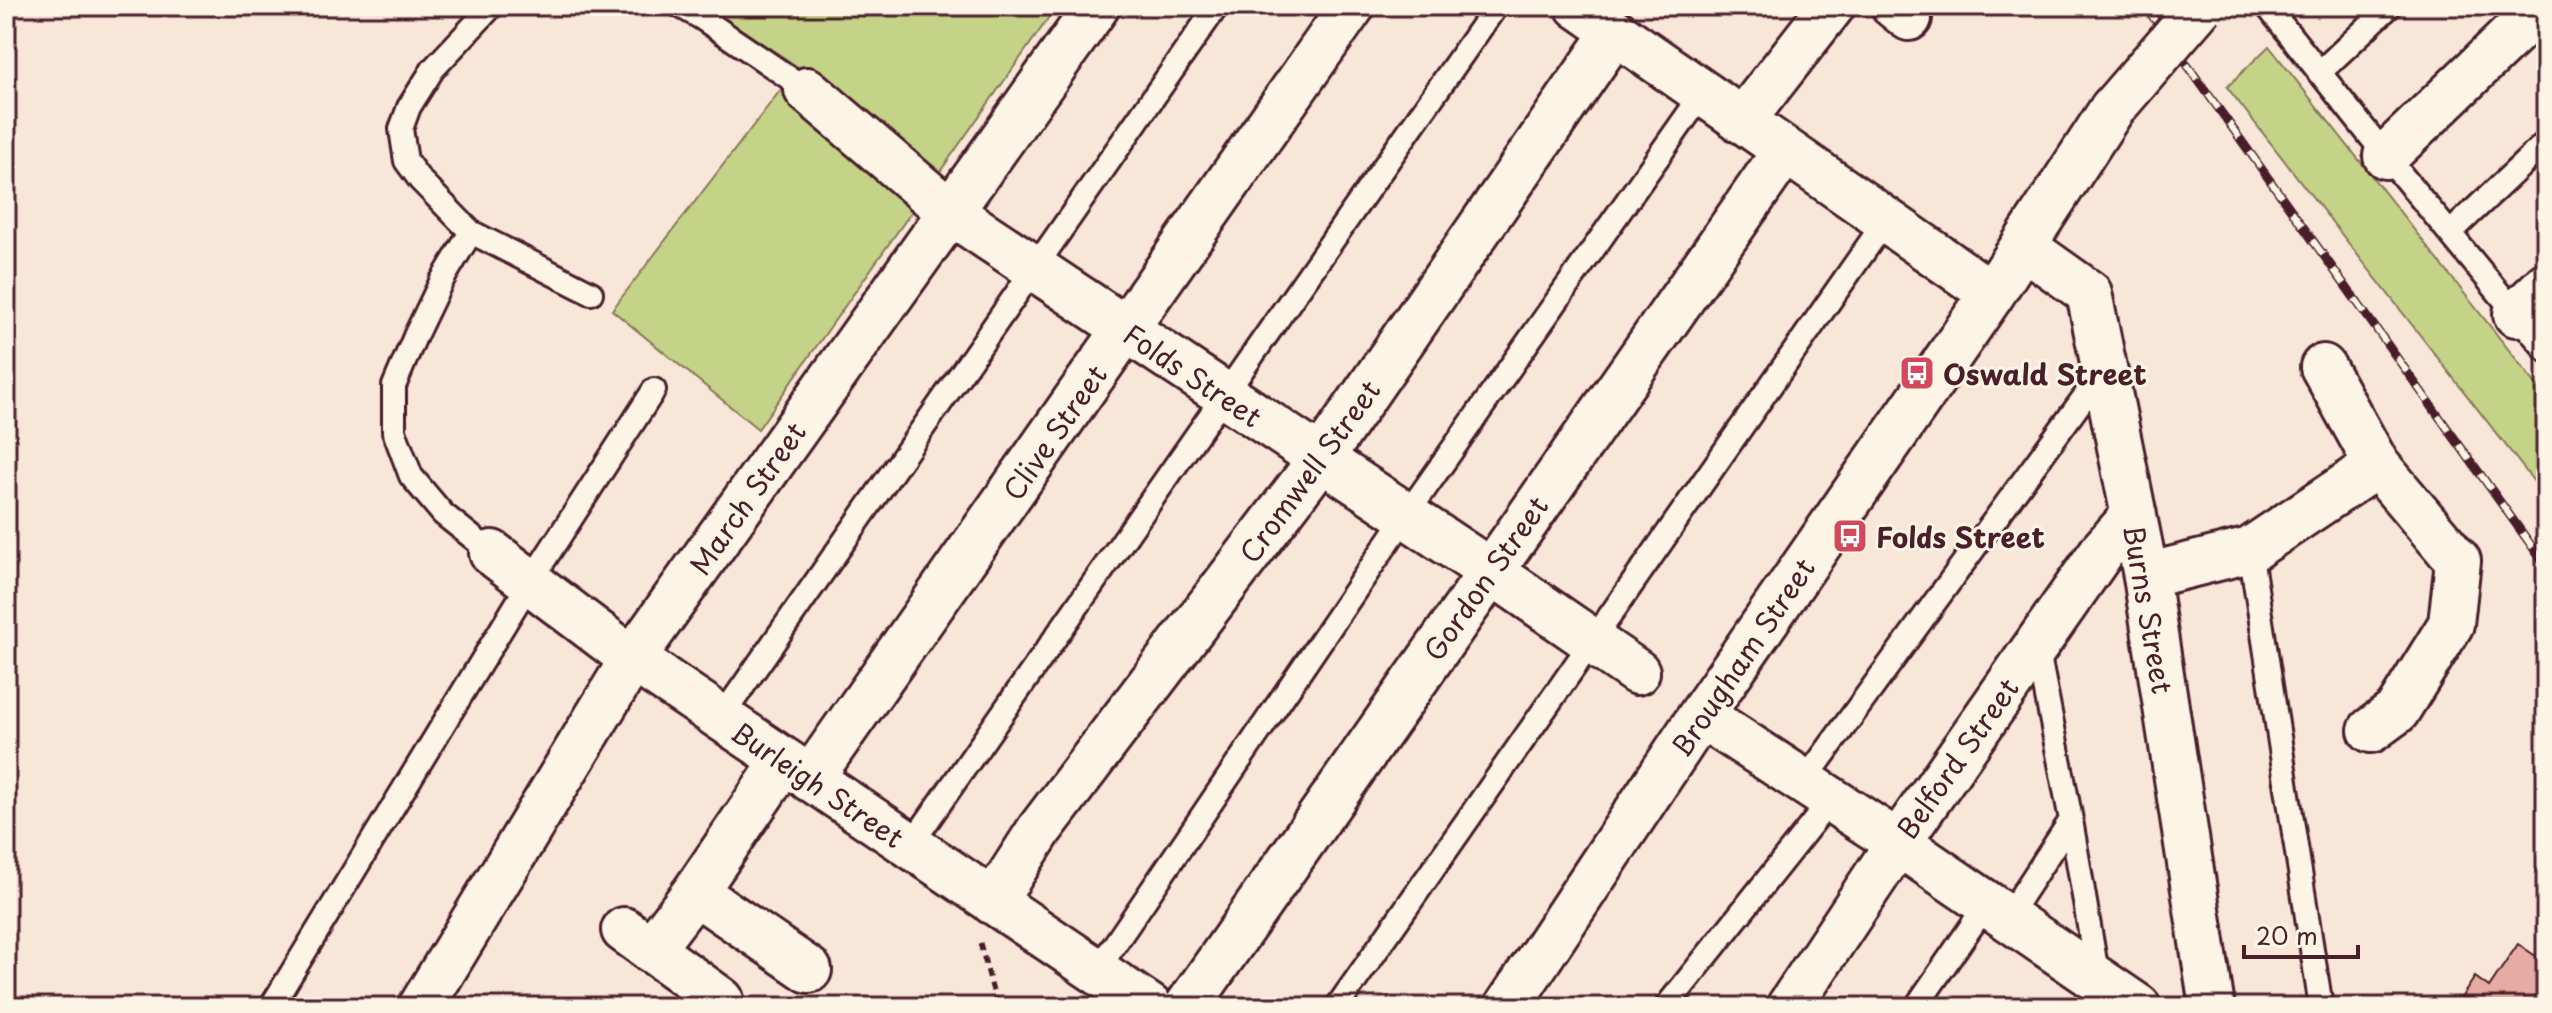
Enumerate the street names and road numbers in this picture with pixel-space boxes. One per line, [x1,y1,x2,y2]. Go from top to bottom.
street label: Folds Street [1115,313,1271,437]
street label: Clive Street [991,355,1117,509]
street label: Cromwell Street [1228,371,1390,571]
street label: March Street [678,413,816,583]
street label: Gordon Street [1412,487,1558,669]
street label: Burns Street [2113,521,2185,697]
street label: Brougham Street [1659,549,1825,765]
street label: Belford Street [1886,669,2028,847]
street label: Burleigh Street [723,710,913,858]

